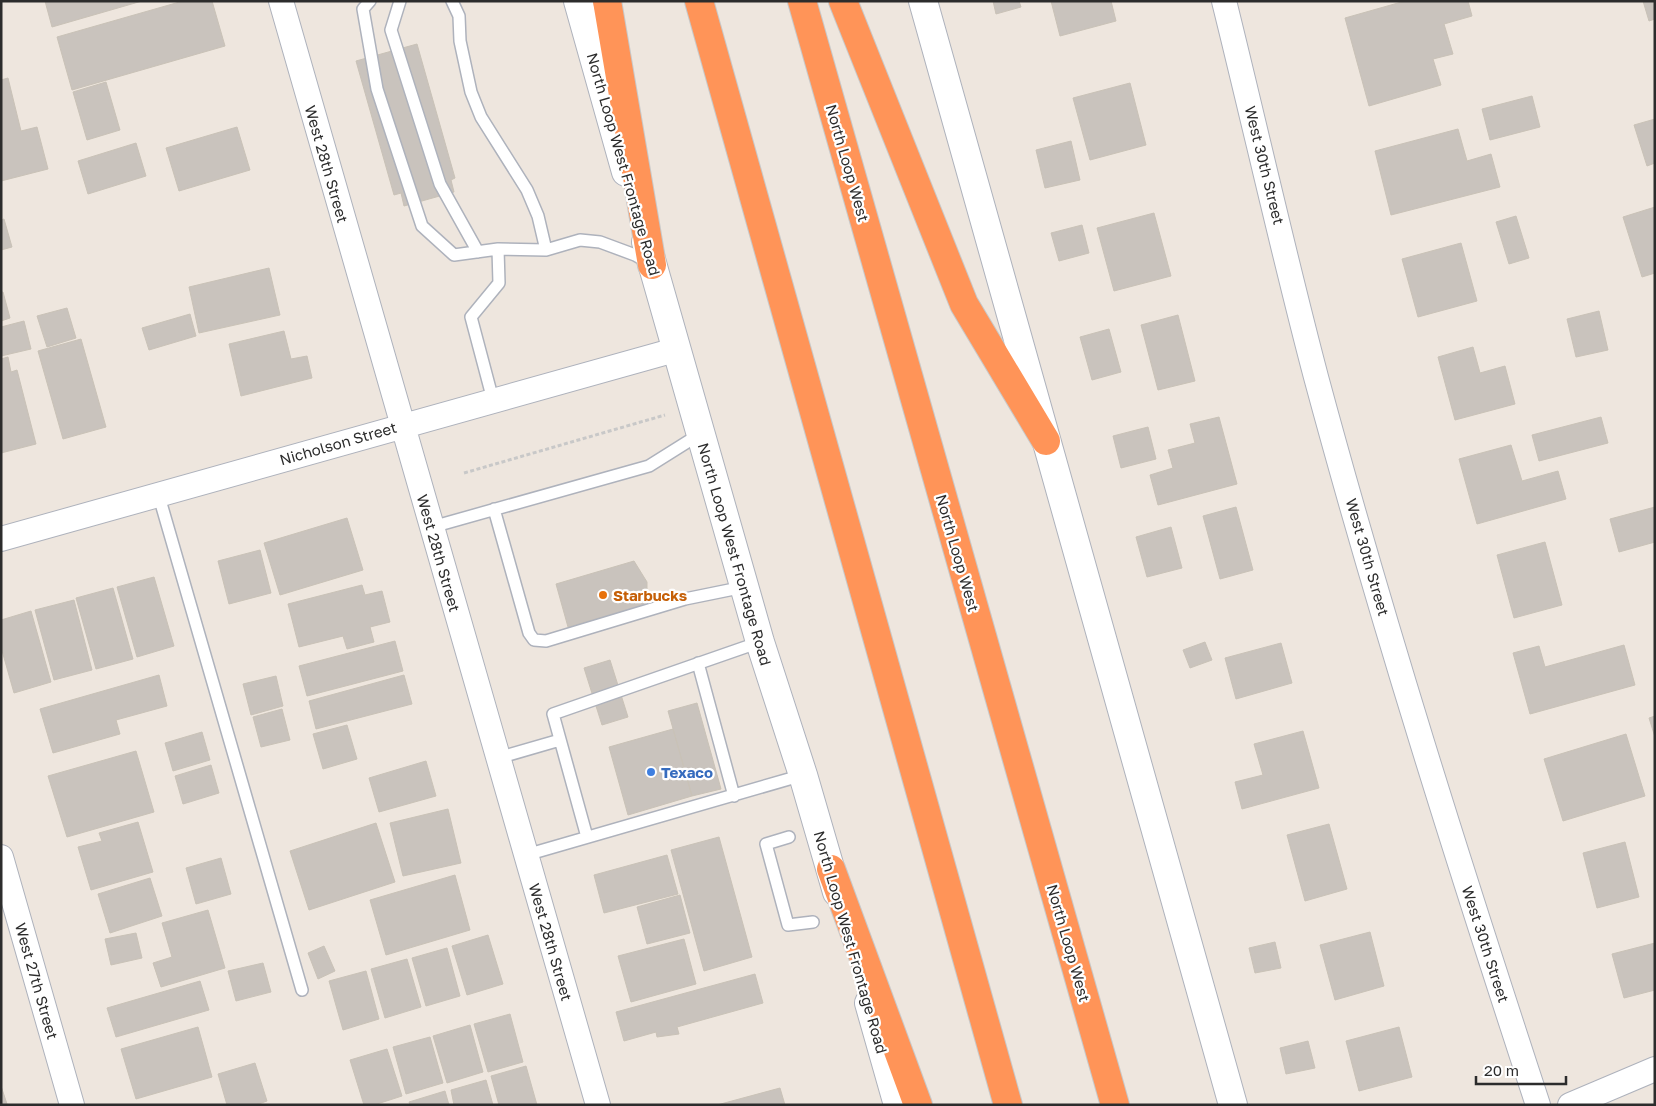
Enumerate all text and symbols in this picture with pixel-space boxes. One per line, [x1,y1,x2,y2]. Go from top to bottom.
street label: North Loop West Frontage Road [584,51,664,277]
street label: North Loop West [823,102,873,224]
street label: West 28th Street [302,103,352,225]
street label: West 30th Street [1242,104,1288,226]
street label: Nicholson Street [277,418,399,468]
street label: North Loop West Frontage Road [695,441,775,667]
street label: West 28th Street [414,492,464,614]
street label: North Loop West [933,492,983,614]
street label: West 30th Street [1343,496,1393,618]
place label: Starbucks [613,586,687,604]
marker: Starbucks [597,589,609,601]
place label: Texaco [661,763,713,781]
marker: Texaco [645,766,657,778]
street label: North Loop West Frontage Road [811,829,891,1055]
street label: West 28th Street [526,881,576,1003]
street label: North Loop West [1044,882,1094,1004]
street label: West 30th Street [1459,883,1513,1005]
street label: West 27th Street [12,921,62,1041]
scale bar [1476,1054,1566,1086]
text: 20 m [1484,1061,1519,1079]

